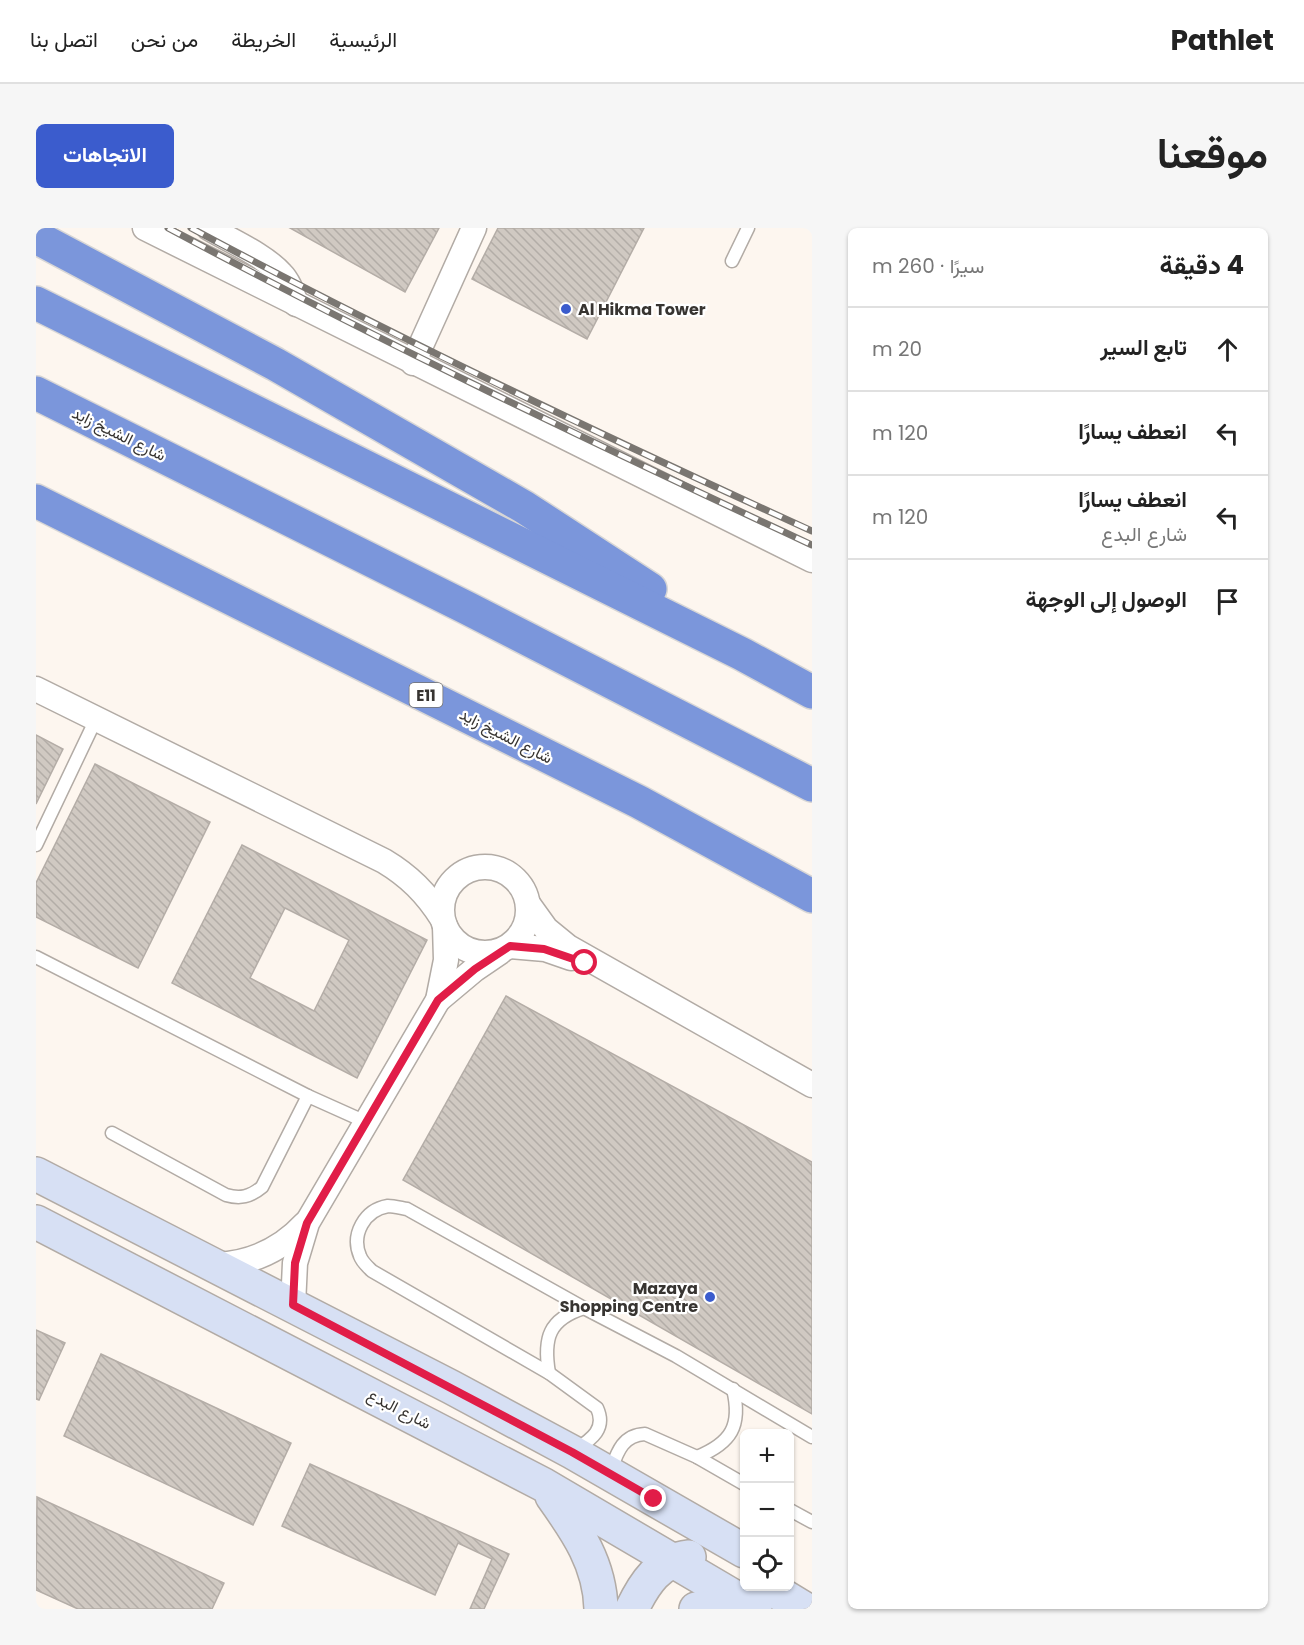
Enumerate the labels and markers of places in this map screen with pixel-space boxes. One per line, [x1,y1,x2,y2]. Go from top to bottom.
place label: Al Hikma Tower [578,298,706,321]
marker: Al Hikma Tower [559,302,573,316]
place label: Mazaya Shopping Centre [560,1277,698,1318]
marker: Mazaya Shopping Centre [703,1290,717,1304]

